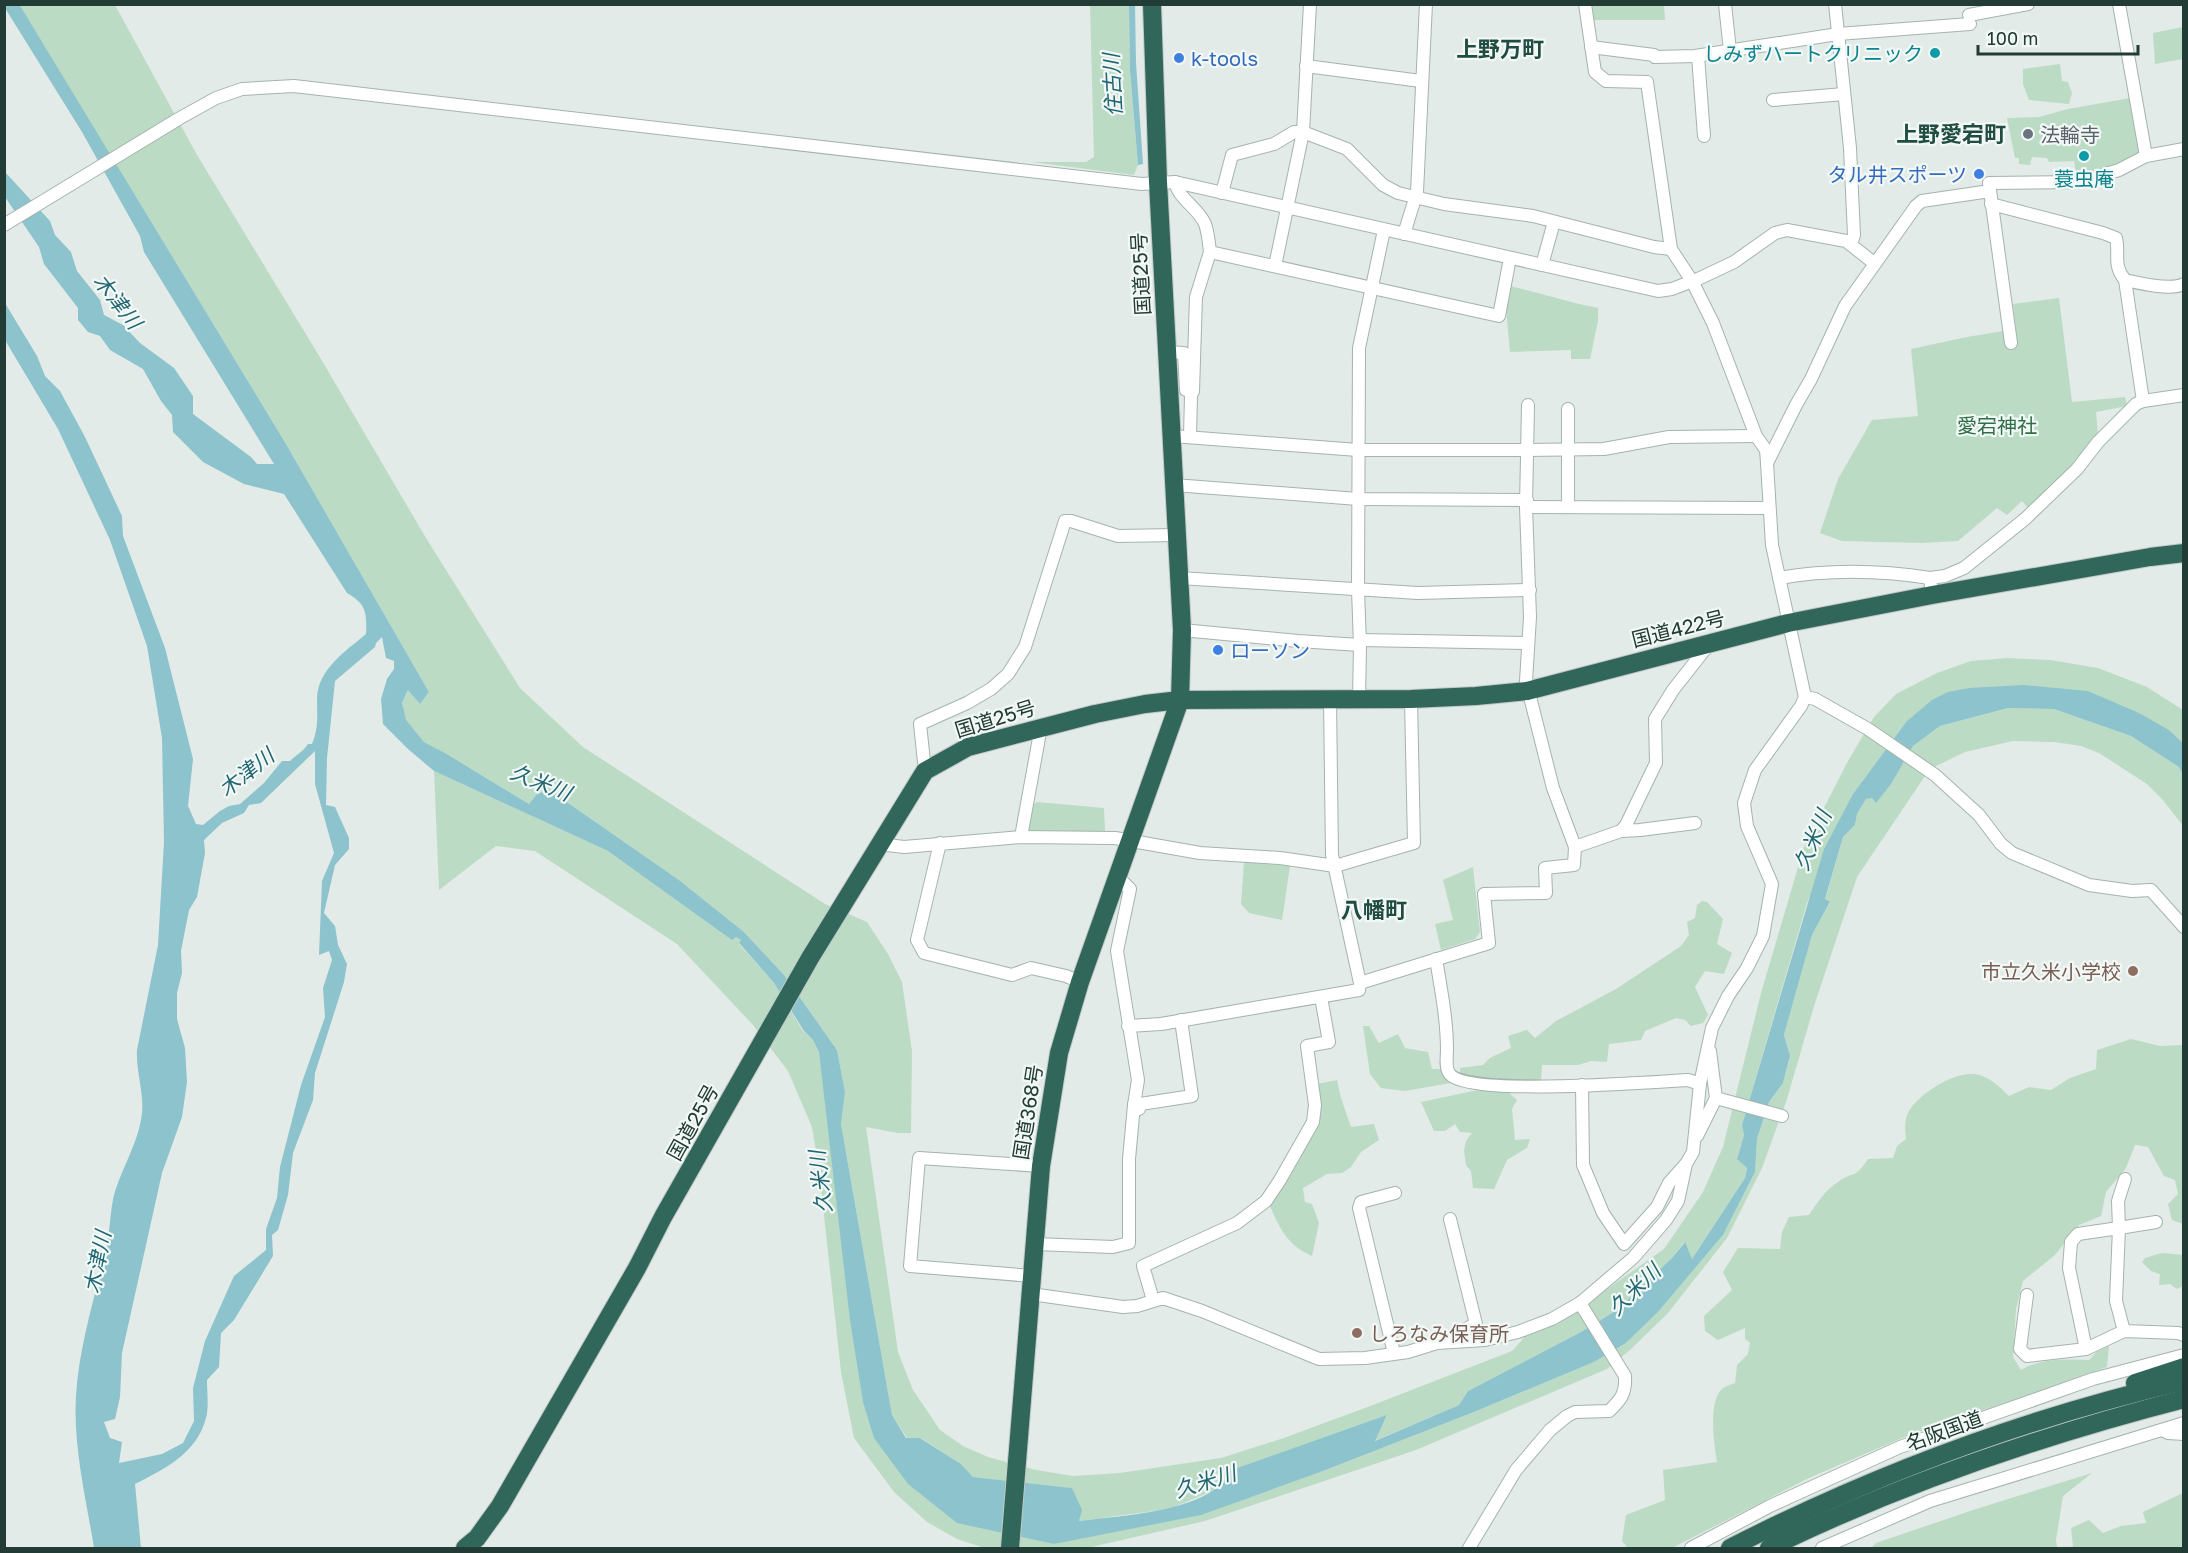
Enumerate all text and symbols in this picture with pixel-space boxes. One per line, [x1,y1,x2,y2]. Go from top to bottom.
scale bar [1978,18,2138,56]
text: 100 m [1987,27,2038,49]
district label: 上野万町 [1456,35,1544,62]
place label: しみずハートクリニック [1703,41,1923,65]
place label: k-tools [1191,46,1258,70]
marker: しみずハートクリニック [1928,46,1942,60]
water label: 住古川 [1097,51,1127,117]
marker: k-tools [1172,51,1186,65]
district label: 上野愛宕町 [1896,120,2006,147]
place label: 法輪寺 [2040,122,2100,146]
marker: 法輪寺 [2021,127,2035,141]
marker: 蓑虫庵 [2077,149,2091,163]
place label: タル井スポーツ [1827,162,1967,186]
place label: 蓑虫庵 [2054,166,2114,190]
marker: タル井スポーツ [1972,167,1986,181]
street label: 国道25号 [1126,232,1154,316]
water label: 木津川 [88,268,149,335]
park label: 愛宕神社 [1957,413,2037,437]
street label: 国道422号 [1629,605,1727,651]
place label: ローソン [1230,638,1310,662]
marker: ローソン [1211,643,1225,657]
street label: 国道25号 [952,694,1038,742]
water label: 木津川 [213,741,280,802]
water label: 久米川 [507,758,577,807]
water label: 久米川 [1788,804,1837,874]
district label: 八幡町 [1341,896,1407,923]
place label: 市立久米小学校 [1981,959,2121,983]
marker: 市立久米小学校 [2126,964,2140,978]
street label: 国道368号 [1008,1063,1046,1161]
street label: 国道25号 [661,1080,723,1164]
water label: 久米川 [803,1147,837,1215]
water label: 木津川 [78,1227,116,1295]
water label: 久米川 [1602,1256,1667,1320]
place label: しろなみ保育所 [1369,1321,1509,1345]
marker: しろなみ保育所 [1350,1326,1364,1340]
street label: 名阪国道 [1902,1405,1986,1455]
water label: 久米川 [1171,1459,1241,1503]

